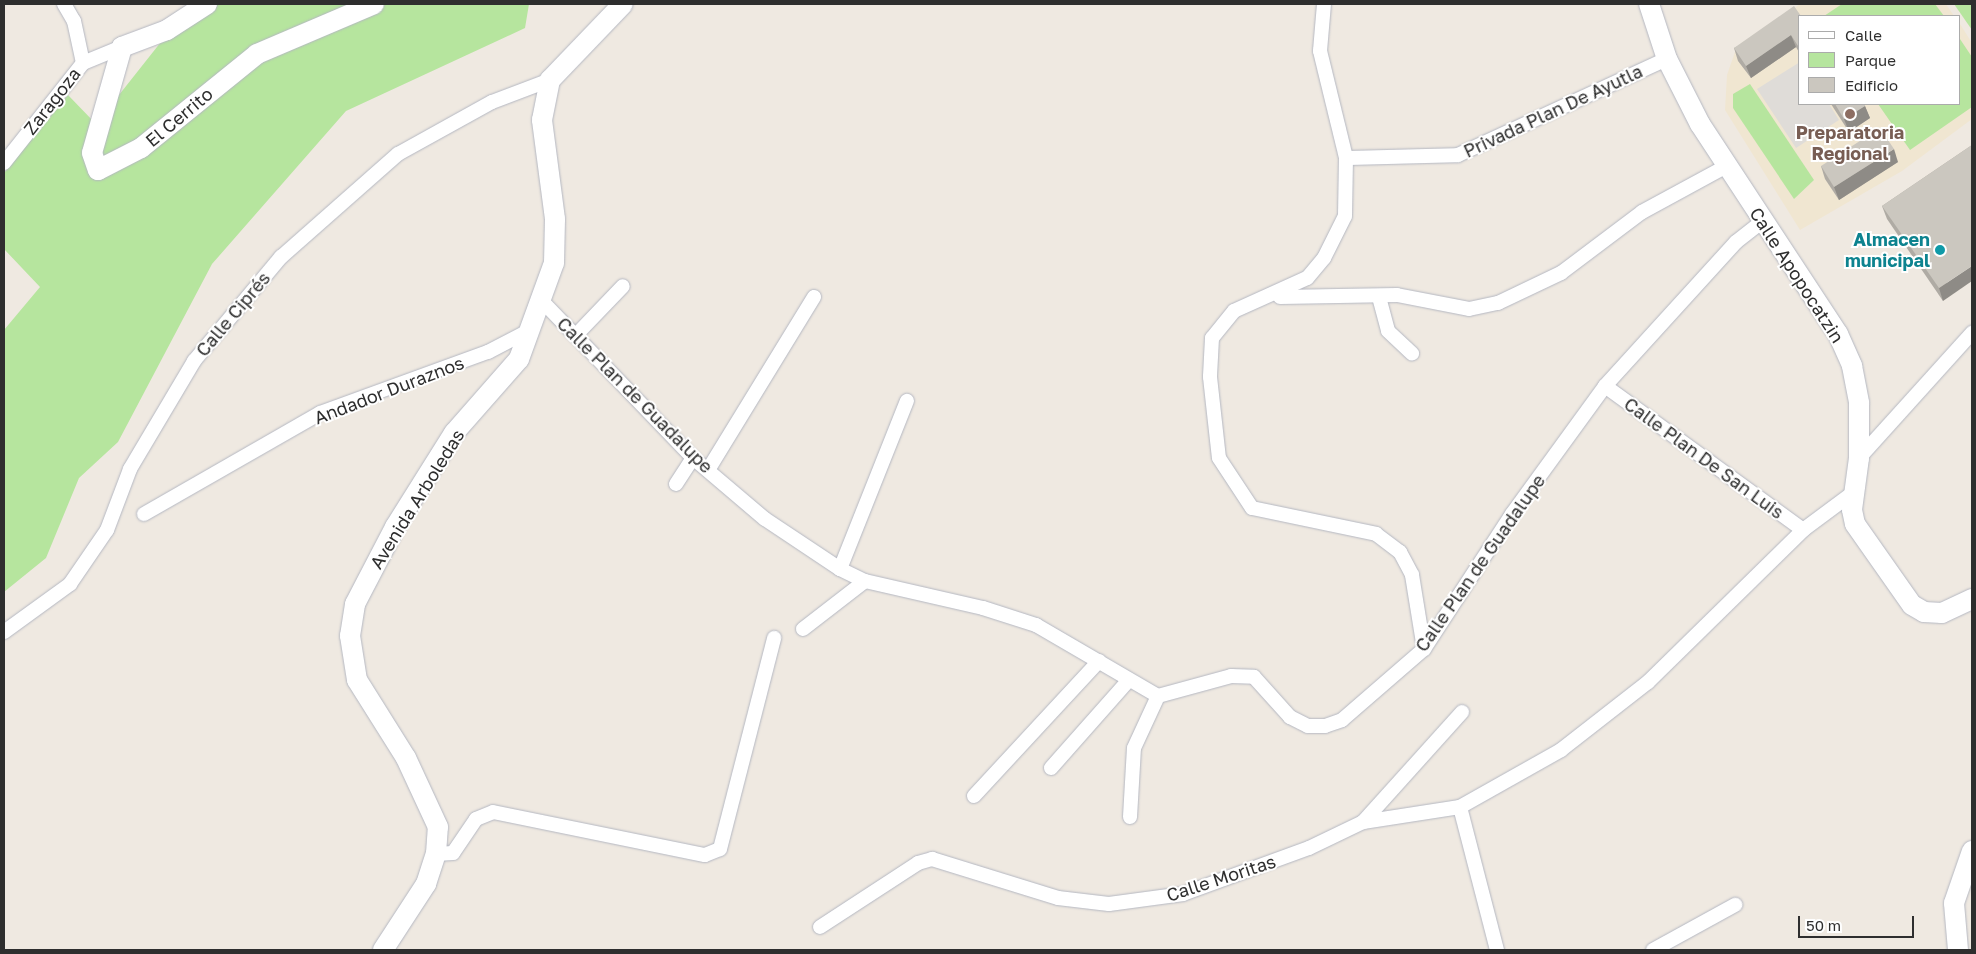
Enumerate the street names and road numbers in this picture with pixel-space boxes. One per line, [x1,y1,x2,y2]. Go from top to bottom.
street label: Privada Plan De Ayutla [1460,60,1646,162]
street label: Zaragoza [19,63,85,139]
street label: El Cerrito [141,83,217,151]
street label: Calle Apopocatzin [1745,203,1849,347]
street label: Calle Ciprés [191,267,275,361]
street label: Calle Plan de Guadalupe [553,313,717,477]
street label: Andador Duraznos [311,351,467,429]
street label: Calle Plan De San Luis [1620,393,1788,523]
street label: Avenida Arboledas [365,425,469,573]
street label: Calle Plan de Guadalupe [1411,470,1549,656]
street label: Calle Moritas [1164,850,1278,906]

